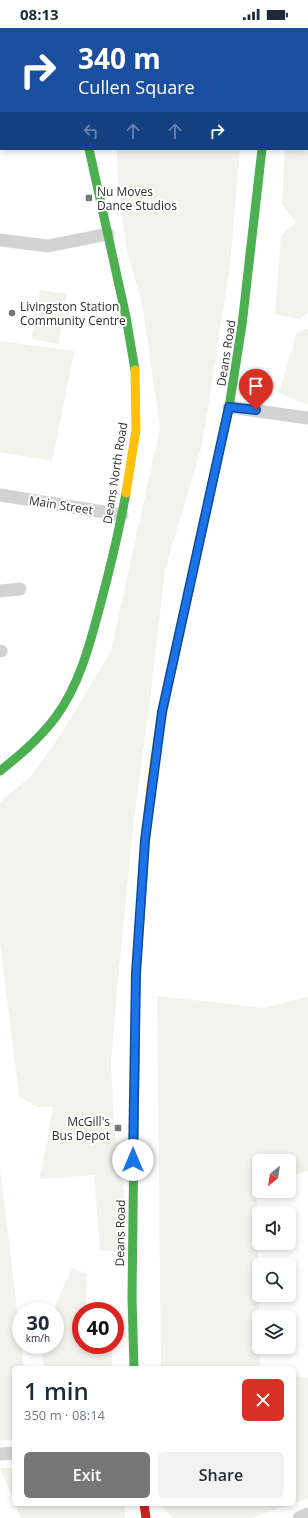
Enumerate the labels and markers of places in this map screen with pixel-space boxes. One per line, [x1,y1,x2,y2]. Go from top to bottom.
place label: Nu Moves Dance Studios [97,183,177,214]
marker: Nu Moves Dance Studios [84,193,94,203]
place label: Livingston Station Community Centre [20,298,126,329]
marker: Livingston Station Community Centre [7,308,17,318]
pin [239,369,273,410]
place label: McGill's Bus Depot [52,1113,110,1144]
marker: McGill's Bus Depot [113,1123,123,1133]

